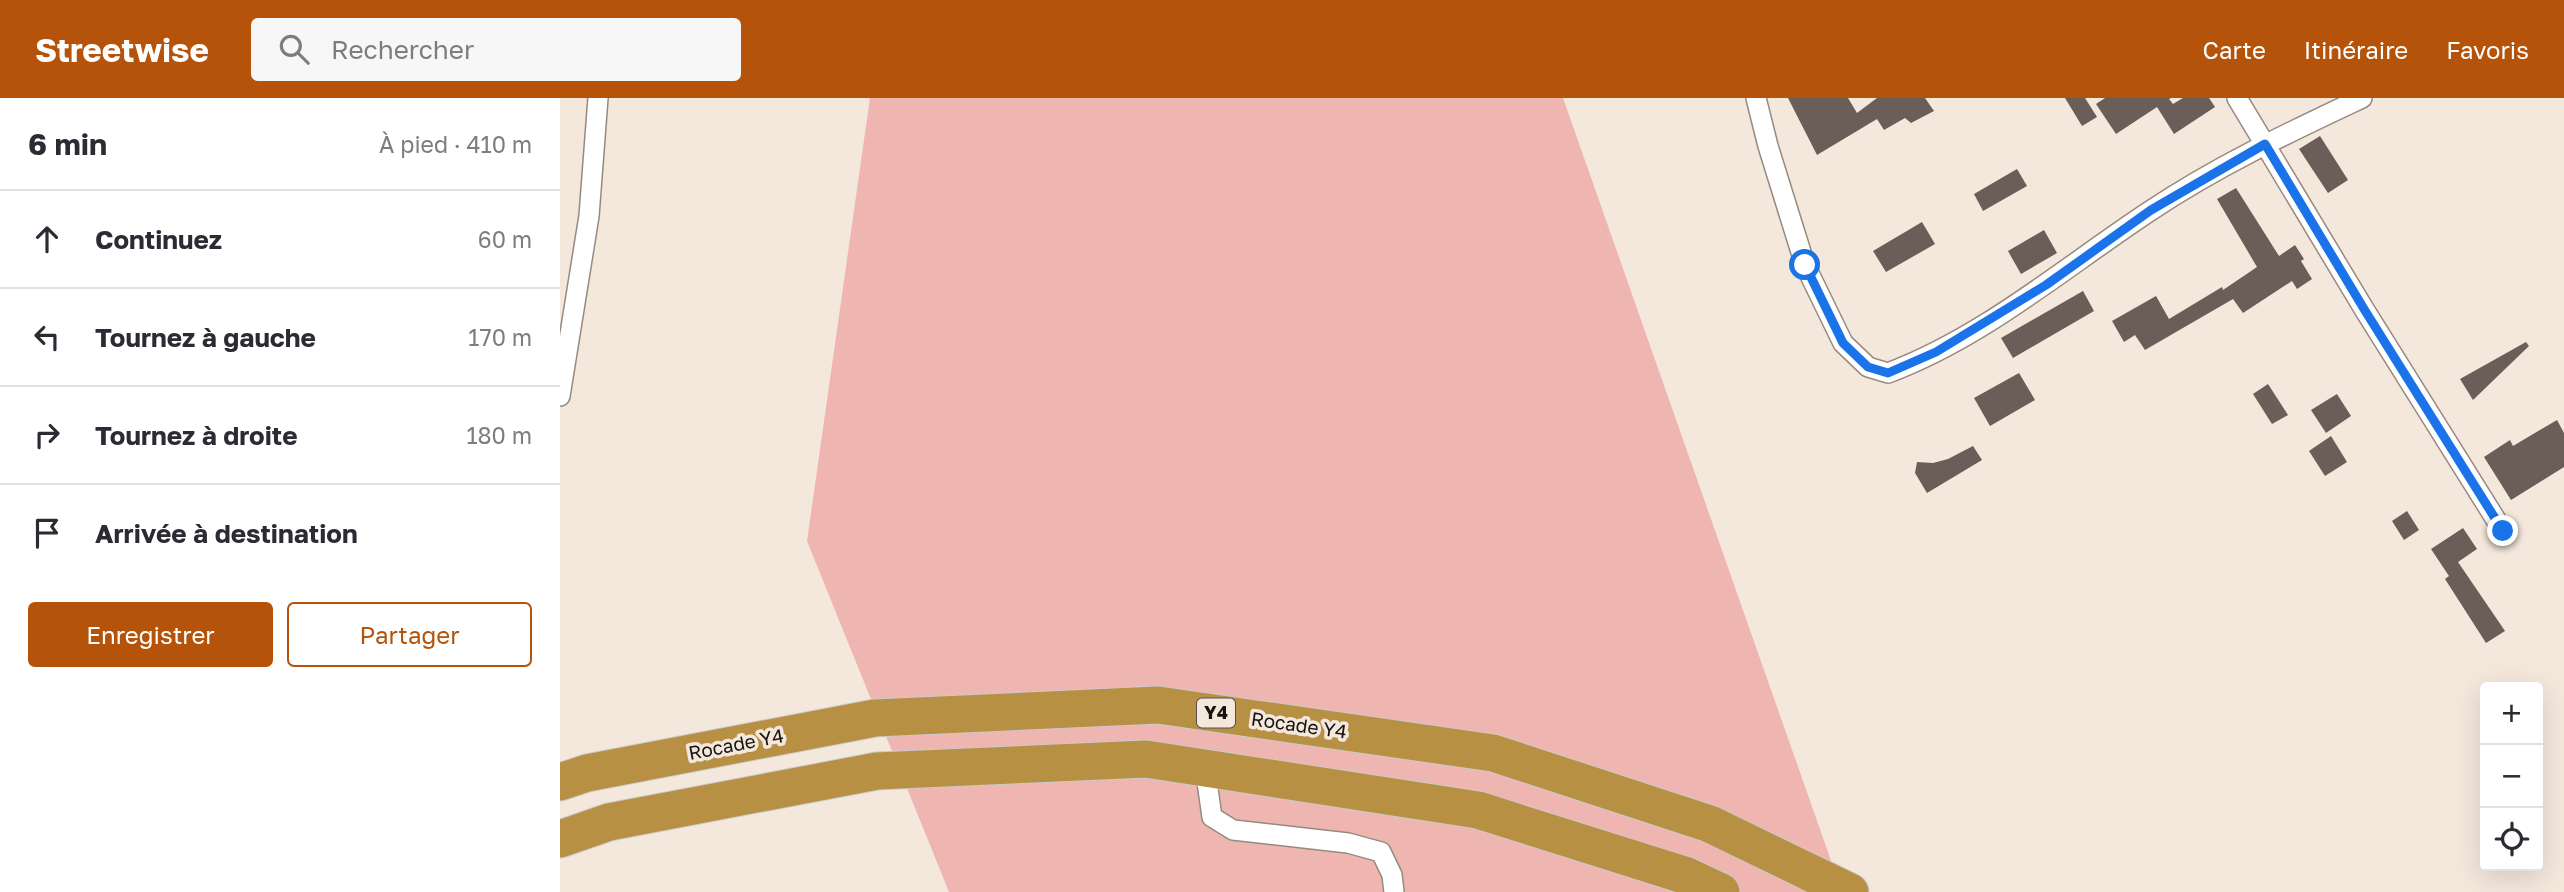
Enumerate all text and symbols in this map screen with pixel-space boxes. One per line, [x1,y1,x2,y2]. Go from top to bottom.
search box [251,18,741,81]
text: Streetwise [35,30,209,69]
icon: search [275,30,313,68]
text: Rechercher [331,34,474,65]
text: Carte [2203,35,2266,64]
text: Itinéraire [2304,35,2408,64]
text: Favoris [2446,35,2529,64]
text: 6 min [28,126,107,162]
text: À pied · 410 m [379,130,532,158]
icon: ahead [28,220,66,258]
text: Continuez [95,224,222,255]
text: 60 m [478,225,532,253]
route start [1789,249,1820,280]
icon: left [28,318,66,356]
text: Tournez à gauche [95,322,316,353]
text: 170 m [468,323,532,351]
icon: right [28,416,66,454]
text: Tournez à droite [95,420,298,451]
text: 180 m [466,421,532,449]
icon: arrive [28,514,66,552]
route end [2487,515,2518,546]
text: Arrivée à destination [95,518,358,549]
button: Enregistrer [28,602,273,667]
button: Partager [287,602,532,667]
map controls [2480,682,2543,871]
button: + [2480,682,2543,745]
road number: Y4 [1197,698,1235,728]
street label: Rocade Y4 [1250,706,1348,743]
street label: Rocade Y4 [686,723,785,764]
button: − [2480,745,2543,808]
button: locate [2480,808,2543,871]

